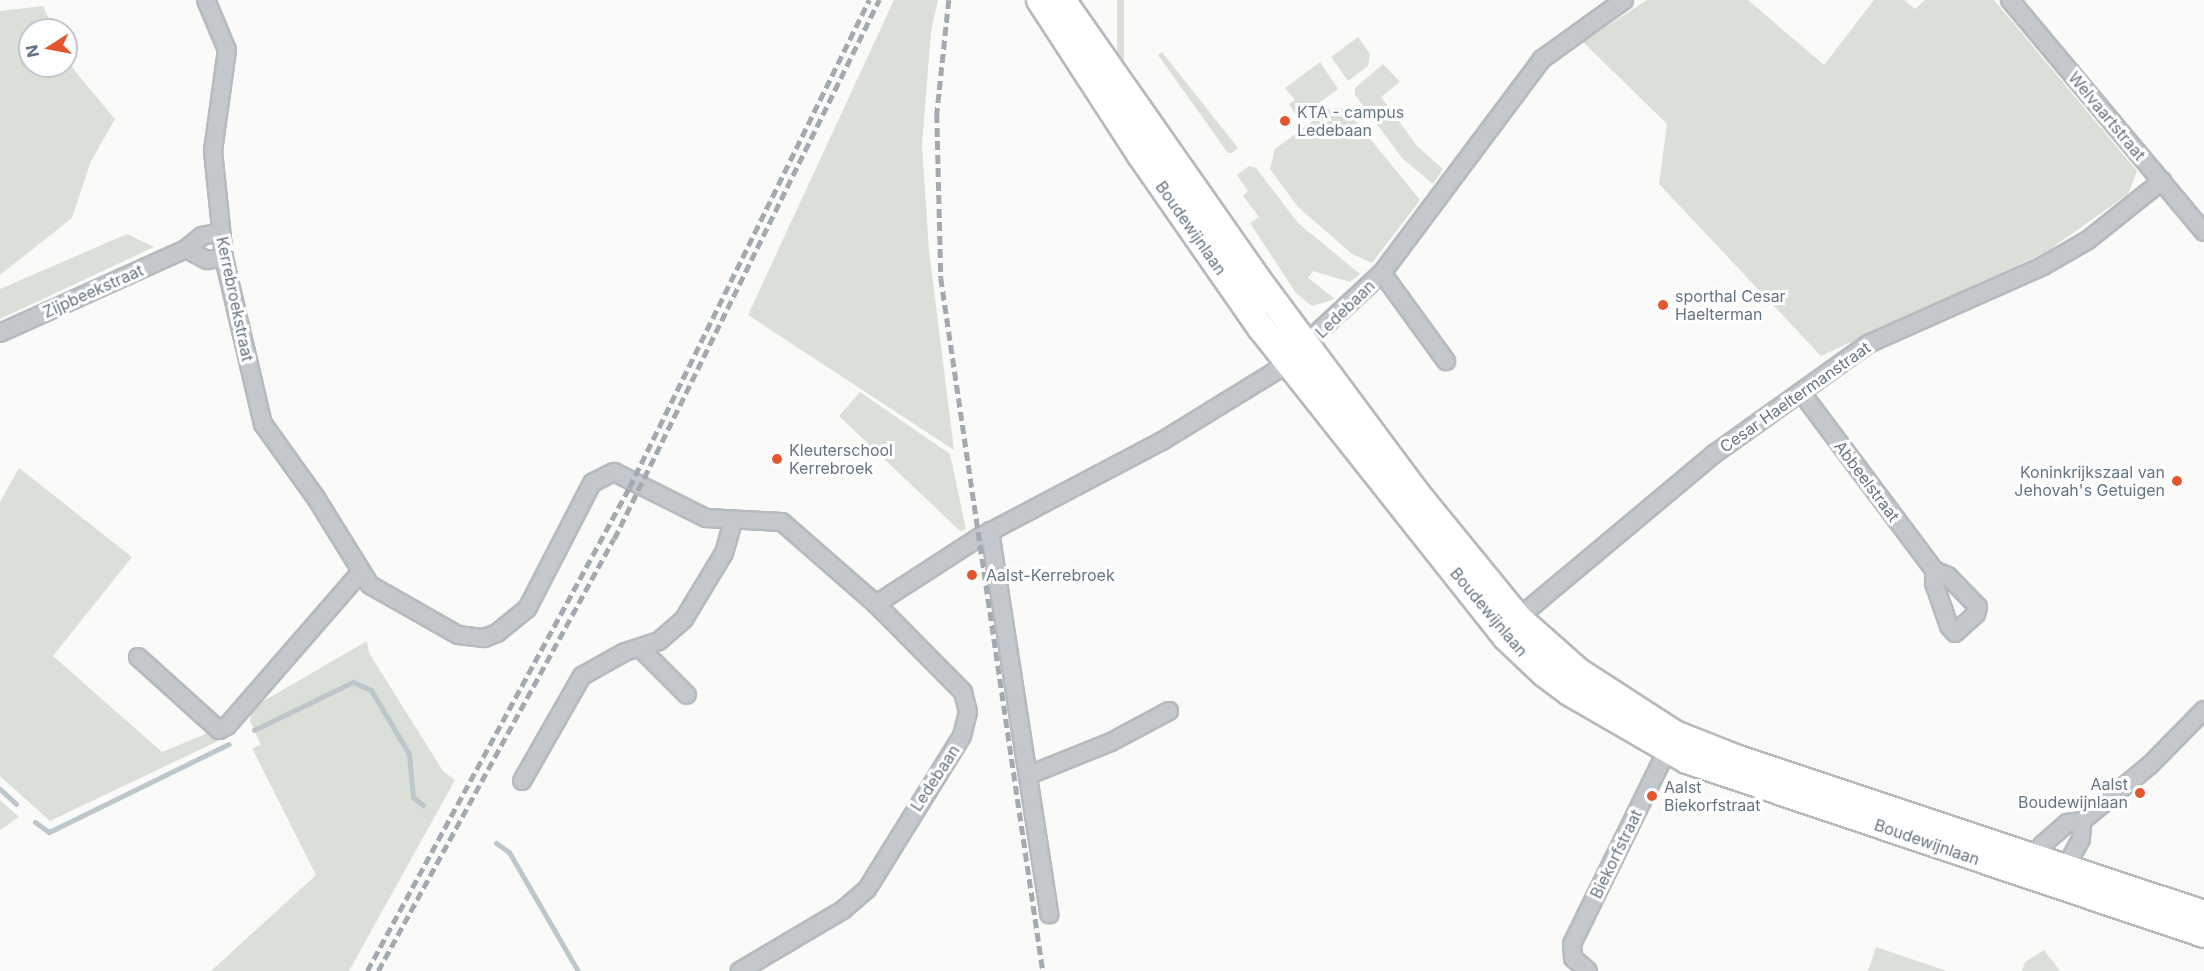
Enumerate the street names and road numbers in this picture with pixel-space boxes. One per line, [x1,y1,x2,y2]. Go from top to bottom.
street label: Welvaartstraat [2064,68,2150,164]
street label: Boudewijnlaan [1152,177,1230,279]
street label: Kerrebroekstraat [212,235,258,363]
street label: Zijpbeekstraat [40,260,146,322]
street label: Ledebaan [1311,276,1379,342]
street label: Cesar Haeltermanstraat [1716,338,1874,456]
street label: Abbeelstraat [1830,437,1904,525]
street label: Boudewijnlaan [1446,564,1532,660]
street label: Ledebaan [907,741,963,815]
street label: Biekorfstraat [1586,806,1646,902]
street label: Boudewijnlaan [1872,815,1982,869]

